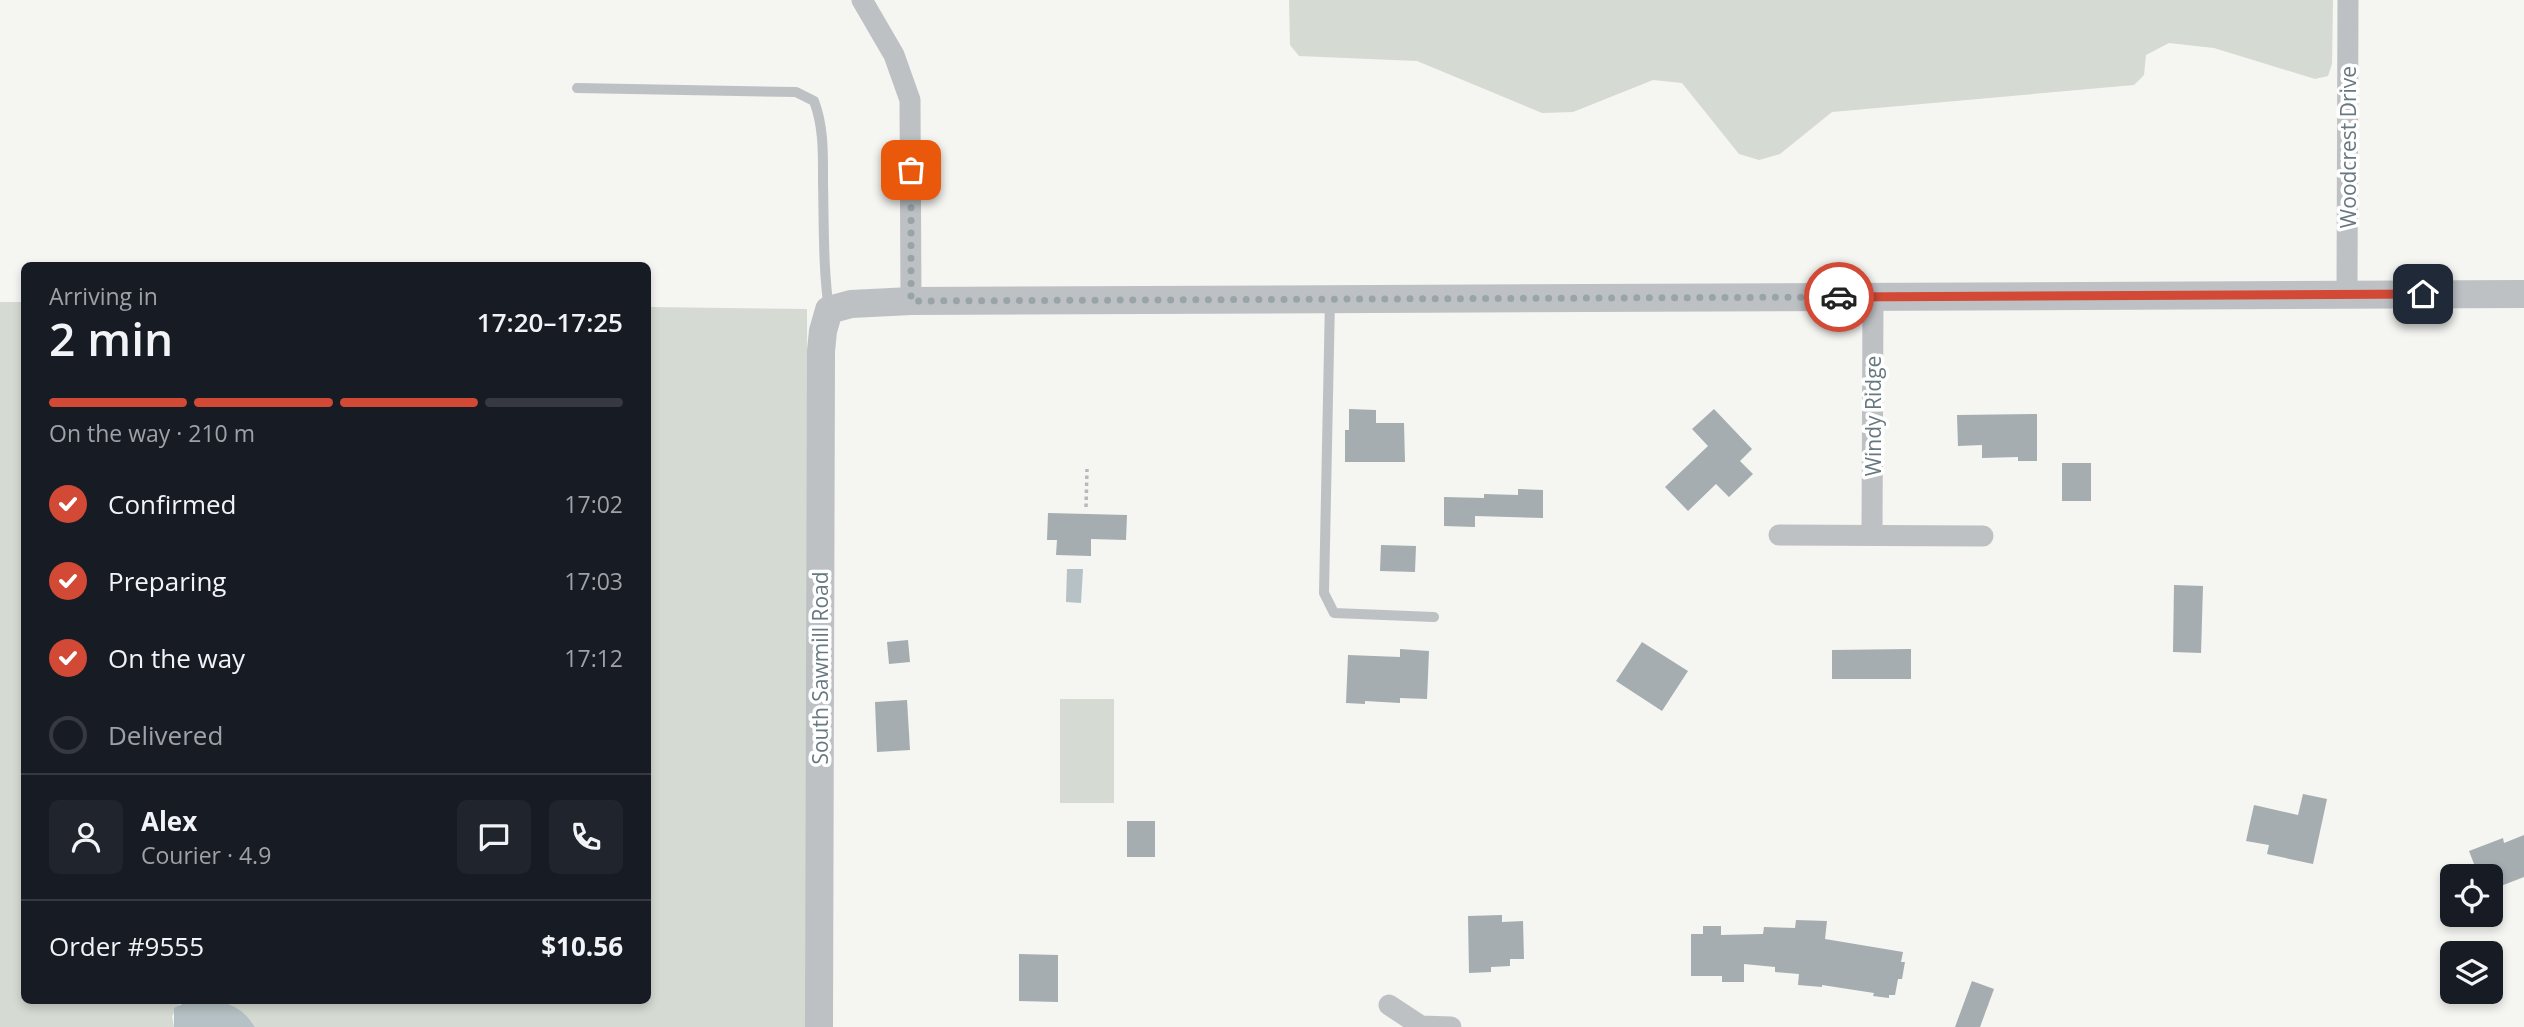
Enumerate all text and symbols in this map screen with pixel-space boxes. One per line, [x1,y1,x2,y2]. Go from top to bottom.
street label: Woodcrest Drive [2334,66,2362,228]
pin [881,140,941,200]
icon: bag [892,151,930,189]
courier [1804,262,1874,332]
pin [2393,264,2453,324]
icon: home [2404,275,2442,313]
icon: car [1820,278,1858,316]
text: Arriving in [49,280,158,312]
text: 17:20–17:25 [477,304,623,340]
text: 2 min [49,307,173,369]
street label: Windy Ridge [1859,356,1887,476]
text: On the way · 210 m [49,417,255,449]
icon: check [49,485,87,523]
text: Confirmed [108,486,236,522]
text: 17:02 [564,488,623,520]
icon: check [49,562,87,600]
text: Preparing [108,563,226,599]
text: 17:03 [564,565,623,597]
street label: South Sawmill Road [806,571,834,765]
icon: check [49,639,87,677]
text: On the way [108,640,245,676]
text: 17:12 [564,642,623,674]
text: Delivered [108,717,223,753]
button: person [49,800,123,874]
button: chat [457,800,531,874]
button: phone [549,800,623,874]
text: Alex [141,803,197,839]
text: Courier · 4.9 [141,839,271,871]
map controls [2440,864,2503,1004]
button: locate [2440,864,2503,927]
text: Order #9555 [49,928,204,964]
text: $10.56 [541,928,623,964]
button: layers [2440,941,2503,1004]

